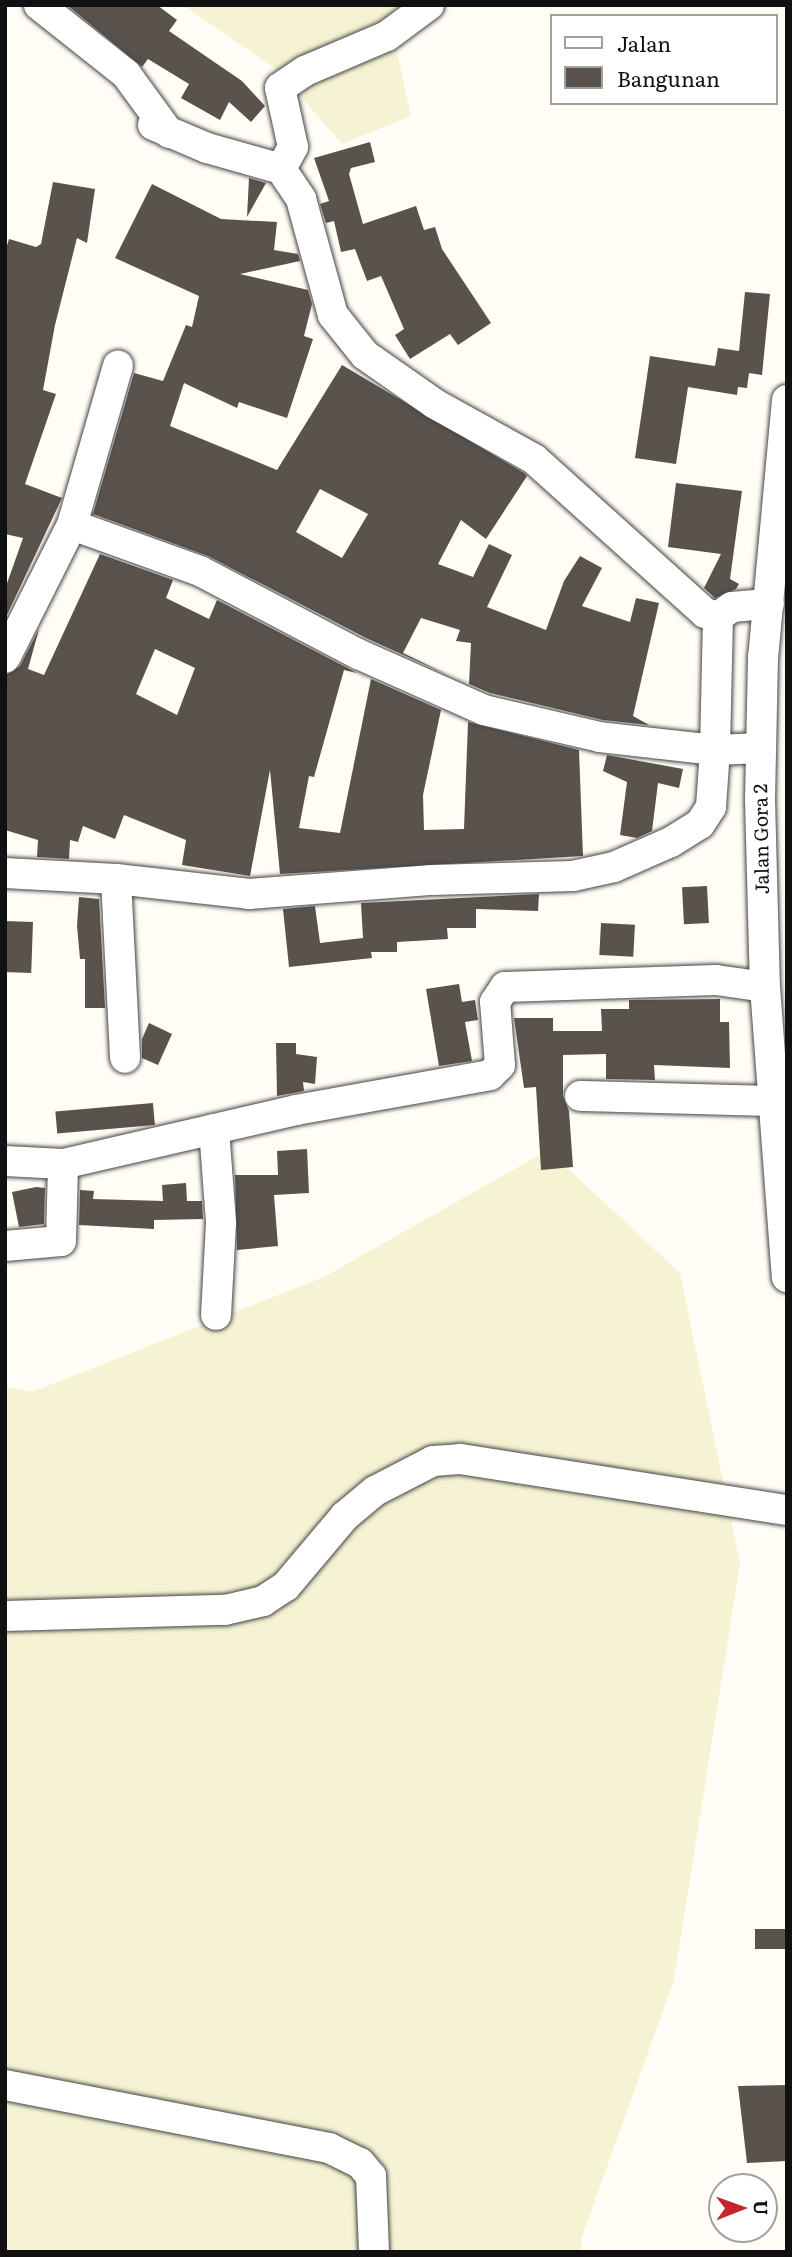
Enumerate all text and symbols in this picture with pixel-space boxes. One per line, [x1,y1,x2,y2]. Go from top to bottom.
legend [550,14,778,105]
text: Jalan [617,27,671,58]
text: Bangunan [617,62,720,93]
street label: Jalan Gora 2 [749,783,773,895]
north arrow [708,2173,778,2243]
text: U [748,2200,776,2215]

